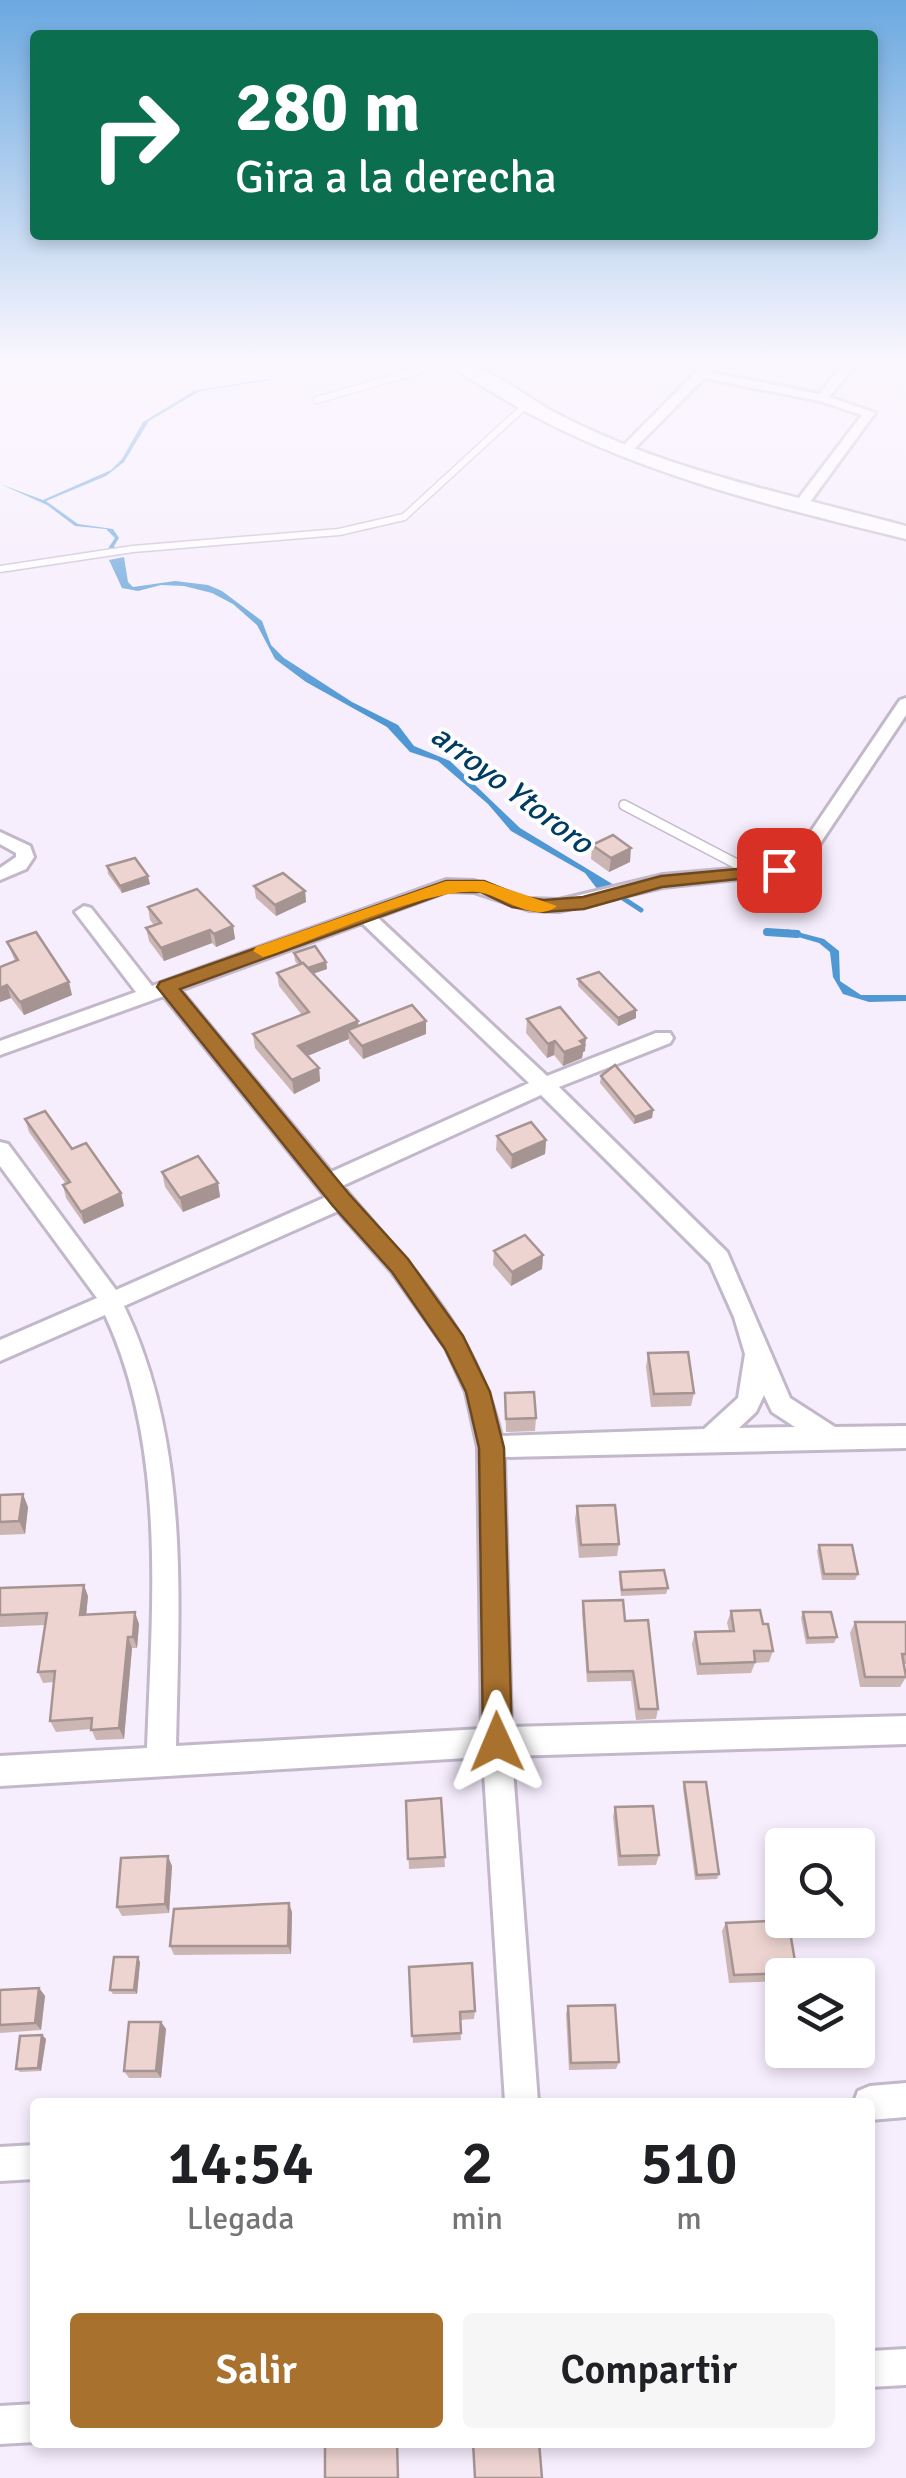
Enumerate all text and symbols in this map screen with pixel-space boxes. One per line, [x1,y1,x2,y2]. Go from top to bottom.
text: 280 m [235,64,420,150]
icon: right [70,70,200,200]
text: Gira a la derecha [235,150,557,205]
water label: arroyo Ytororo [423,715,602,863]
pin [737,828,822,913]
icon: arrive [752,843,807,898]
position arrow [445,1690,549,1794]
map controls [765,1828,875,2068]
button: search [765,1828,875,1938]
button: layers [765,1958,875,2068]
text: 14:54 [167,2127,314,2201]
text: 2 [461,2127,493,2201]
text: 510 [640,2127,738,2201]
text: Llegada [187,2199,295,2238]
text: min [451,2199,503,2238]
text: m [676,2199,702,2238]
button: Salir [70,2313,443,2428]
button: Compartir [463,2313,835,2428]

